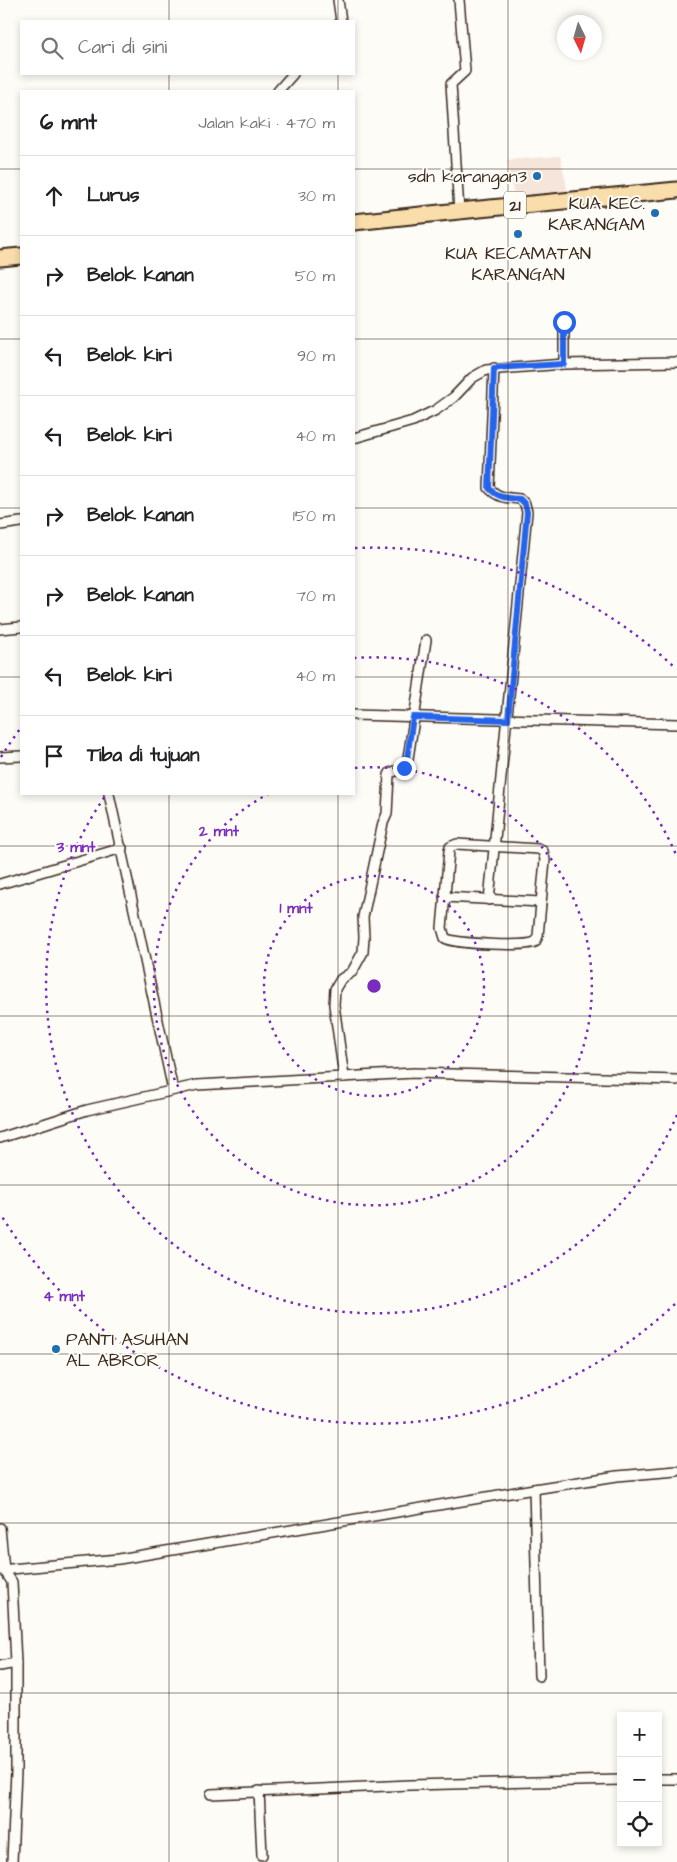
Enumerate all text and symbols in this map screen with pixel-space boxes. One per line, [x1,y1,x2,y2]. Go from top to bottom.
north arrow [557,15,602,60]
search box [20,20,355,75]
icon: search [38,34,66,62]
text: Cari di sini [78,34,167,61]
text: 6 mnt [40,108,97,137]
text: Jalan kaki · 470 m [198,112,335,134]
place label: sdn karangan3 [408,164,527,190]
marker: sdn karangan3 [531,170,543,182]
icon: ahead [40,182,68,210]
text: Lurus [87,182,139,209]
text: 30 m [298,185,335,207]
place label: KUA KEC. KARANGAM [548,191,645,237]
road number: 21 [504,192,526,218]
marker: KUA KEC. KARANGAM [649,207,661,219]
marker: KUA KECAMATAN KARANGAN [512,228,524,240]
place label: KUA KECAMATAN KARANGAN [445,241,591,287]
icon: right [40,262,68,290]
text: Belok kanan [87,262,194,289]
text: 50 m [295,265,335,287]
route start [553,311,576,334]
icon: left [40,342,68,370]
text: Belok kiri [87,342,172,369]
text: 90 m [297,345,335,367]
icon: left [40,422,68,450]
text: Belok kiri [87,422,172,449]
text: 40 m [295,425,335,447]
icon: right [40,502,68,530]
text: Belok kanan [87,502,194,529]
text: 150 m [293,505,335,527]
icon: right [40,582,68,610]
text: Belok kanan [87,582,194,609]
text: 70 m [296,585,335,607]
icon: left [40,662,68,690]
text: Belok kiri [87,662,172,689]
text: 40 m [295,665,335,687]
icon: arrive [40,742,68,770]
text: Tiba di tujuan [87,742,199,769]
route end [393,757,416,780]
text: 2 mnt [198,821,240,842]
text: 3 mnt [56,837,96,858]
text: 1 mnt [279,898,314,919]
centre of rings [365,977,383,995]
text: 4 mnt [43,1286,86,1307]
place label: PANTI ASUHAN AL ABROR [66,1327,188,1373]
marker: PANTI ASUHAN AL ABROR [50,1343,62,1355]
map controls [617,1712,662,1847]
button: + [617,1712,662,1757]
button: − [617,1757,662,1802]
button: locate [617,1802,662,1847]

